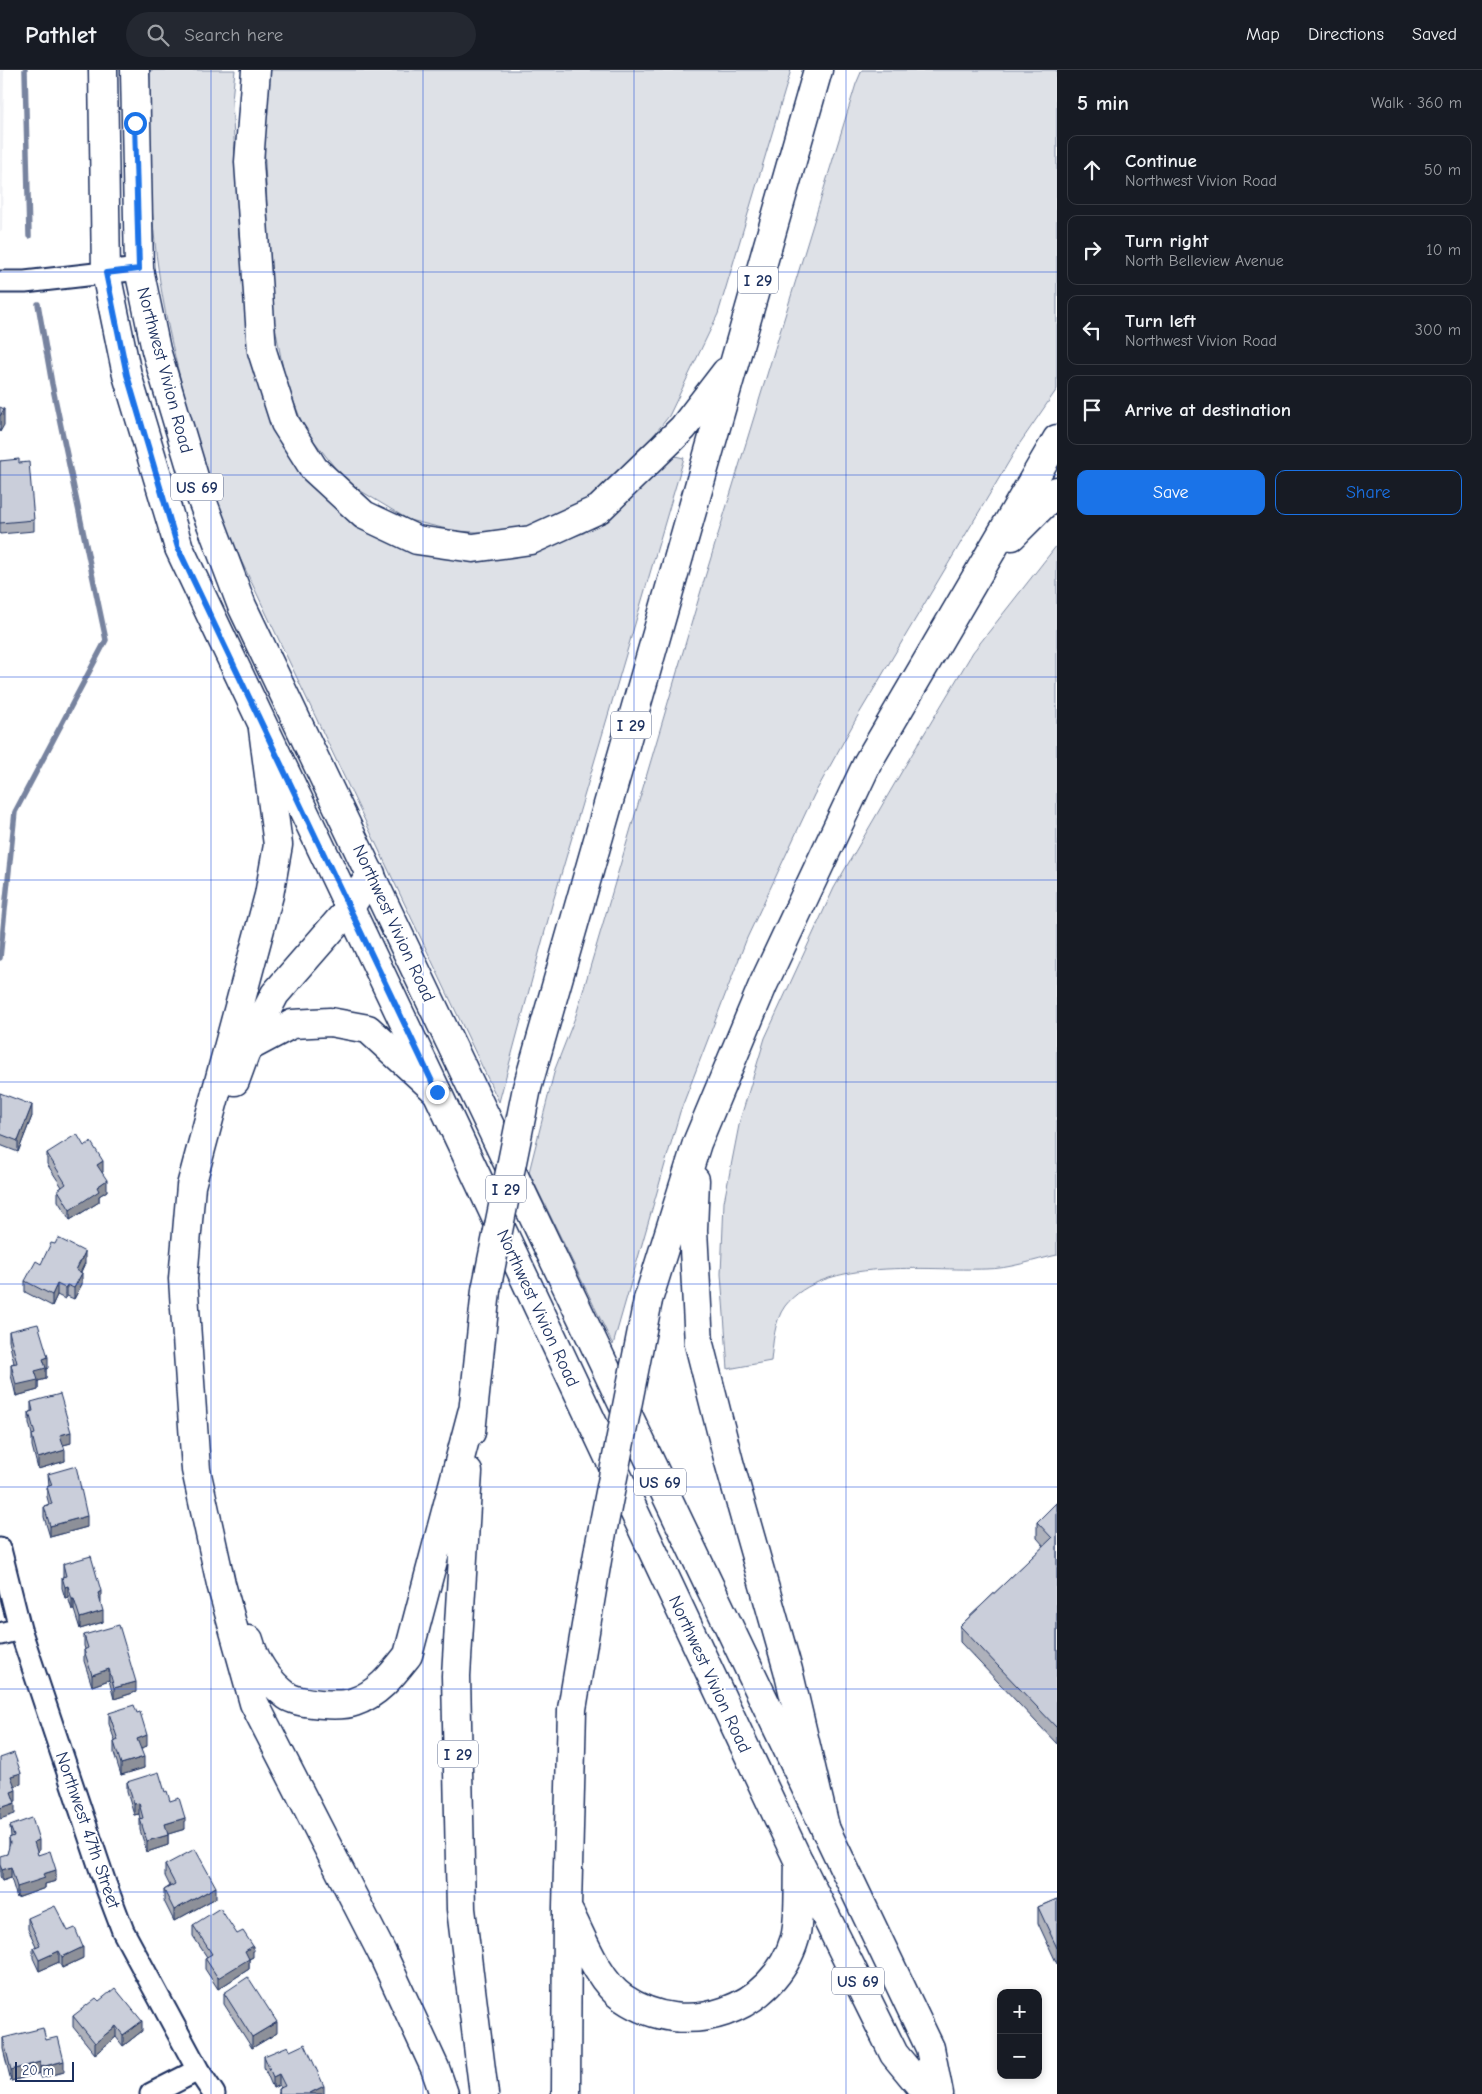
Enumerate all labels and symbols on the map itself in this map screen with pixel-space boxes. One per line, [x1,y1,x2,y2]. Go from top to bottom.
route start [124,112,147,135]
road number: I 29 [738,266,778,294]
street label: Northwest Vivion Road [132,285,197,455]
road number: US 69 [171,474,223,501]
road number: I 29 [611,712,651,738]
street label: Northwest Vivion Road [348,841,439,1005]
route end [426,1081,449,1104]
road number: I 29 [486,1176,526,1202]
street label: Northwest Vivion Road [492,1226,583,1390]
road number: US 69 [634,1468,686,1495]
street label: Northwest Vivion Road [664,1592,755,1756]
road number: I 29 [438,1740,478,1768]
street label: Northwest 47th Street [51,1749,125,1912]
road number: US 69 [832,1968,884,1994]
scale bar [15,2059,74,2082]

